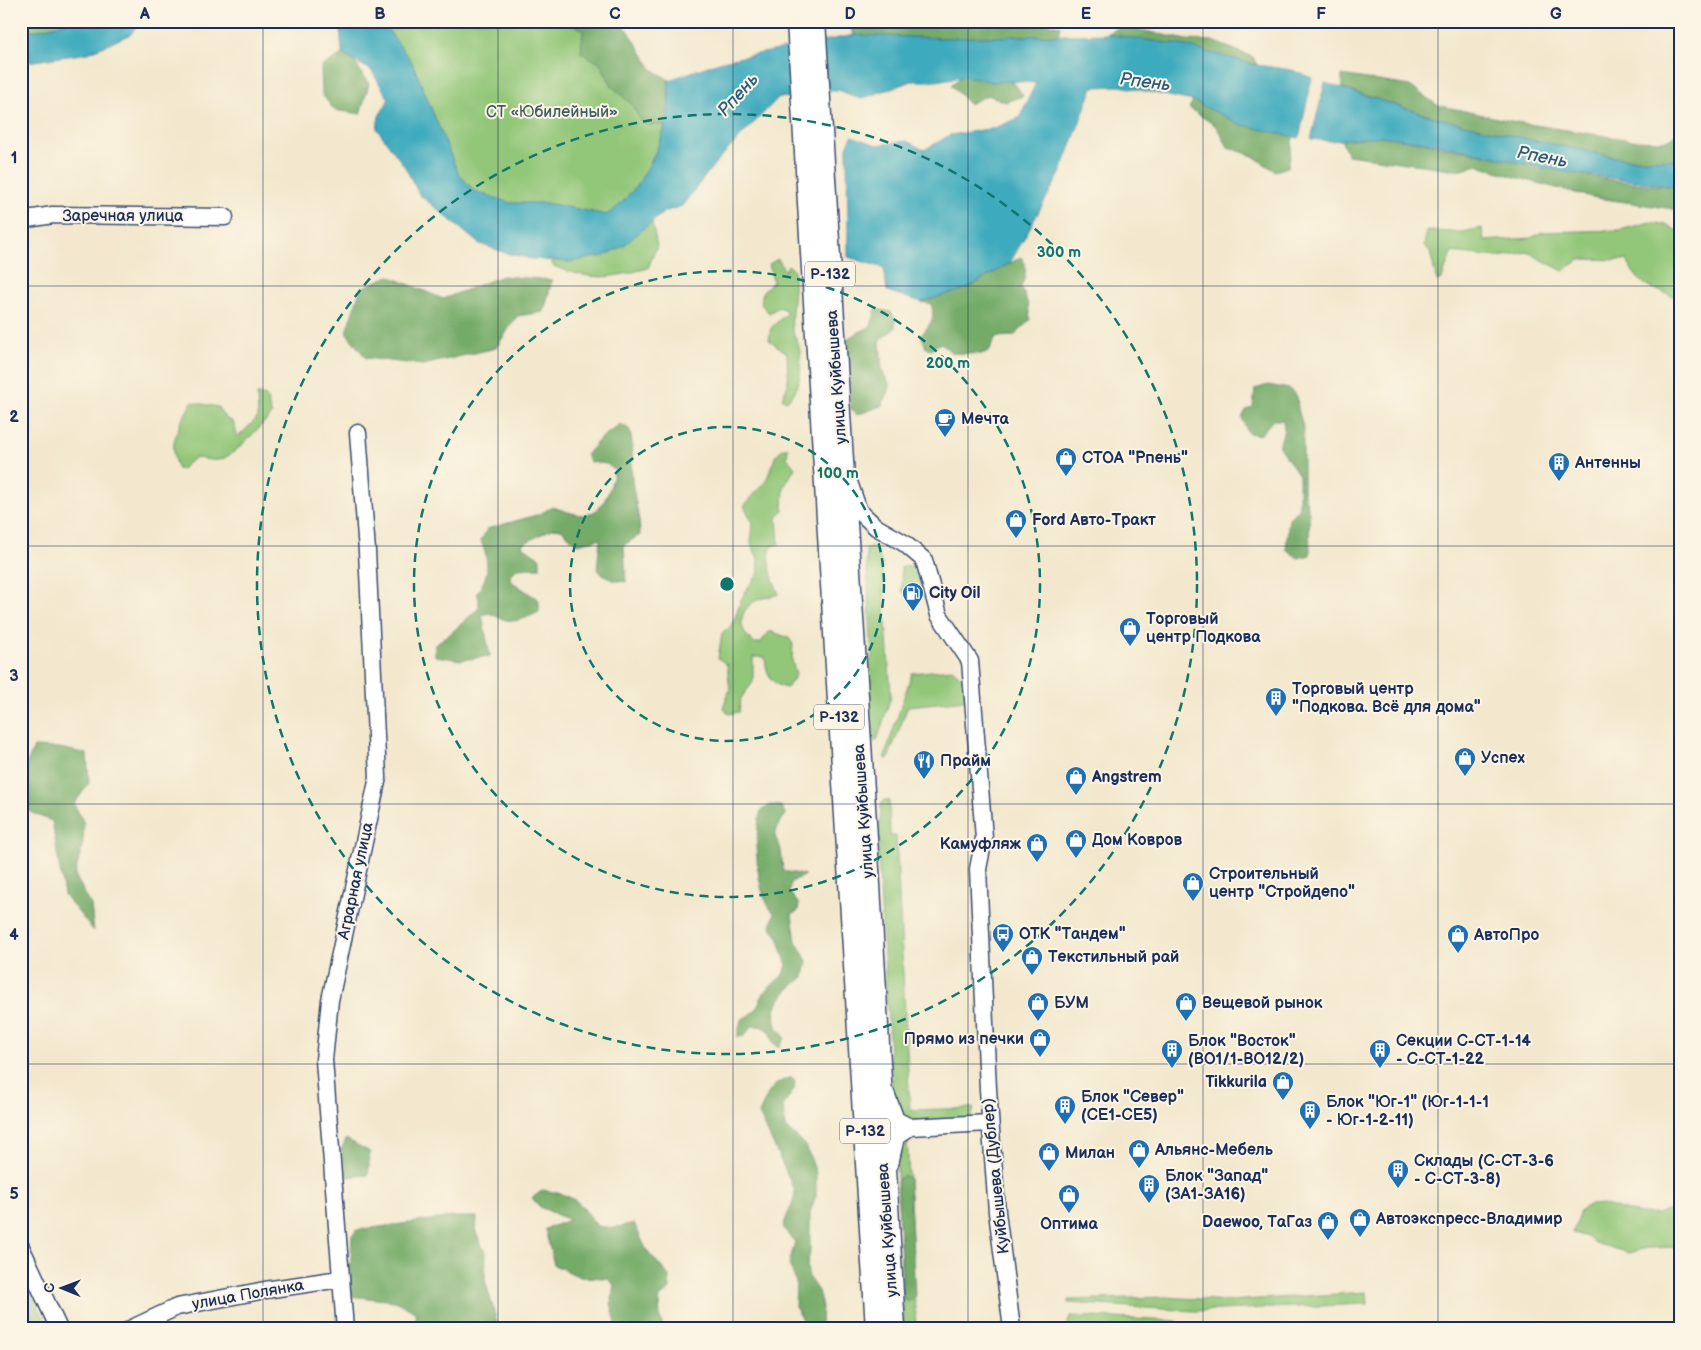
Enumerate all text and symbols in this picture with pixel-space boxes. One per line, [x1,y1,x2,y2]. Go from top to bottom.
text: A [139,5,150,24]
text: B [374,5,386,24]
text: C [609,5,621,24]
text: D [844,5,856,24]
text: E [1081,5,1091,24]
text: F [1316,5,1326,24]
text: G [1550,5,1562,24]
water label: Рпень [1118,68,1172,96]
water label: Рпень [713,69,763,121]
park label: СТ «Юбилейный» [486,103,618,122]
water label: Рпень [1515,142,1569,172]
text: 1 [11,149,17,168]
street label: Заречная улица [62,207,184,226]
text: 300 m [1037,243,1081,262]
road number: Р-132 [805,262,855,286]
street label: улица Куйбышева [823,309,851,445]
text: 200 m [926,354,970,373]
cafe icon: Мечта [933,407,957,438]
text: 2 [9,408,19,427]
place label: Мечта [961,410,1009,429]
shop icon: СТОА "Рпень" [1054,446,1078,477]
place label: СТОА "Рпень" [1082,449,1188,468]
building icon: Антенны [1547,451,1571,482]
place label: Антенны [1574,454,1641,473]
text: 100 m [817,464,859,483]
shop icon: Ford Авто-Тракт [1004,508,1028,539]
place label: Ford Авто-Тракт [1032,511,1156,530]
centre of rings [718,575,736,593]
fuel station icon: City Oil [901,581,925,612]
place label: City Oil [929,584,980,603]
place label: Торговый центр Подкова [1146,610,1261,647]
shop icon: Торговый центр Подкова [1118,616,1142,647]
text: 3 [9,667,19,686]
place label: Торговый центр "Подкова. Всё для дома" [1292,680,1481,717]
building icon: Торговый центр "Подкова. Всё для дома" [1264,686,1288,717]
road number: Р-132 [814,704,864,730]
street label: улица Куйбышева [850,743,878,879]
shop icon: Успех [1453,746,1477,777]
restaurant icon: Прайм [912,749,936,780]
place label: Успех [1481,749,1525,768]
place label: Прайм [940,752,991,771]
shop icon: Angstrem [1064,765,1088,796]
place label: Angstrem [1091,768,1162,787]
street label: Аграрная улица [334,820,378,942]
shop icon: Дом Ковров [1064,828,1088,859]
place label: Дом Ковров [1092,831,1182,850]
shop icon: Камуфляж [1025,832,1049,863]
place label: Камуфляж [940,835,1022,854]
place label: Строительный центр "Стройдепо" [1209,865,1355,902]
shop icon: Строительный центр "Стройдепо" [1181,871,1205,902]
bus stop icon: ОТК "Тандем" [991,922,1015,953]
shop icon: АвтоПро [1446,923,1470,954]
place label: ОТК "Тандем" [1019,925,1126,944]
text: 4 [9,926,19,945]
place label: АвтоПро [1473,926,1539,945]
shop icon: Текстильный рай [1020,945,1044,976]
place label: Текстильный рай [1048,948,1179,967]
shop icon: БУМ [1026,991,1050,1022]
shop icon: Вещевой рынок [1174,991,1198,1022]
place label: БУМ [1054,994,1089,1013]
place label: Вещевой рынок [1202,994,1323,1013]
shop icon: Прямо из печки [1028,1027,1052,1058]
place label: Прямо из печки [904,1030,1024,1049]
place label: Блок "Восток" (ВО1/1-ВО12/2) [1188,1032,1304,1069]
place label: Секции С-СТ-1-14 - С-СТ-1-22 [1396,1032,1532,1069]
building icon: Блок "Восток" (ВО1/1-ВО12/2) [1160,1038,1184,1069]
building icon: Секции С-СТ-1-14 - С-СТ-1-22 [1368,1038,1392,1069]
shop icon: Tikkurila [1271,1070,1295,1101]
place label: Tikkurila [1205,1073,1267,1092]
place label: Блок "Север" (СЕ1-СЕ5) [1081,1088,1184,1125]
place label: Блок "Юг-1" (Юг-1-1-1 - Юг-1-2-11) [1326,1093,1489,1130]
building icon: Блок "Север" (СЕ1-СЕ5) [1053,1094,1077,1125]
street label: Куйбышева (Дублер) [978,1097,1014,1255]
building icon: Блок "Юг-1" (Юг-1-1-1 - Юг-1-2-11) [1298,1099,1322,1130]
road number: Р-132 [840,1118,890,1144]
shop icon: Альянс-Мебель [1127,1138,1151,1169]
shop icon: Милан [1037,1141,1061,1172]
place label: Альянс-Мебель [1154,1141,1274,1160]
place label: Милан [1065,1144,1115,1163]
place label: Склады (С-СТ-3-6 - С-СТ-3-8) [1414,1152,1554,1189]
building icon: Склады (С-СТ-3-6 - С-СТ-3-8) [1386,1158,1410,1189]
street label: улица Куйбышева [874,1162,902,1298]
place label: Блок "Запад" (ЗА1-ЗА16) [1165,1167,1268,1204]
building icon: Блок "Запад" (ЗА1-ЗА16) [1137,1173,1161,1204]
shop icon: Оптима [1057,1183,1081,1214]
text: 5 [9,1185,19,1204]
shop icon: Автоэкспресс-Владимир [1348,1207,1372,1238]
shop icon: Daewoo, ТаГаз [1316,1210,1340,1241]
place label: Автоэкспресс-Владимир [1375,1210,1563,1229]
place label: Daewoo, ТаГаз [1202,1213,1312,1232]
place label: Оптима [1040,1215,1099,1234]
north arrow [38,1262,88,1312]
street label: улица Полянка [190,1276,306,1314]
text: С [41,1283,58,1293]

